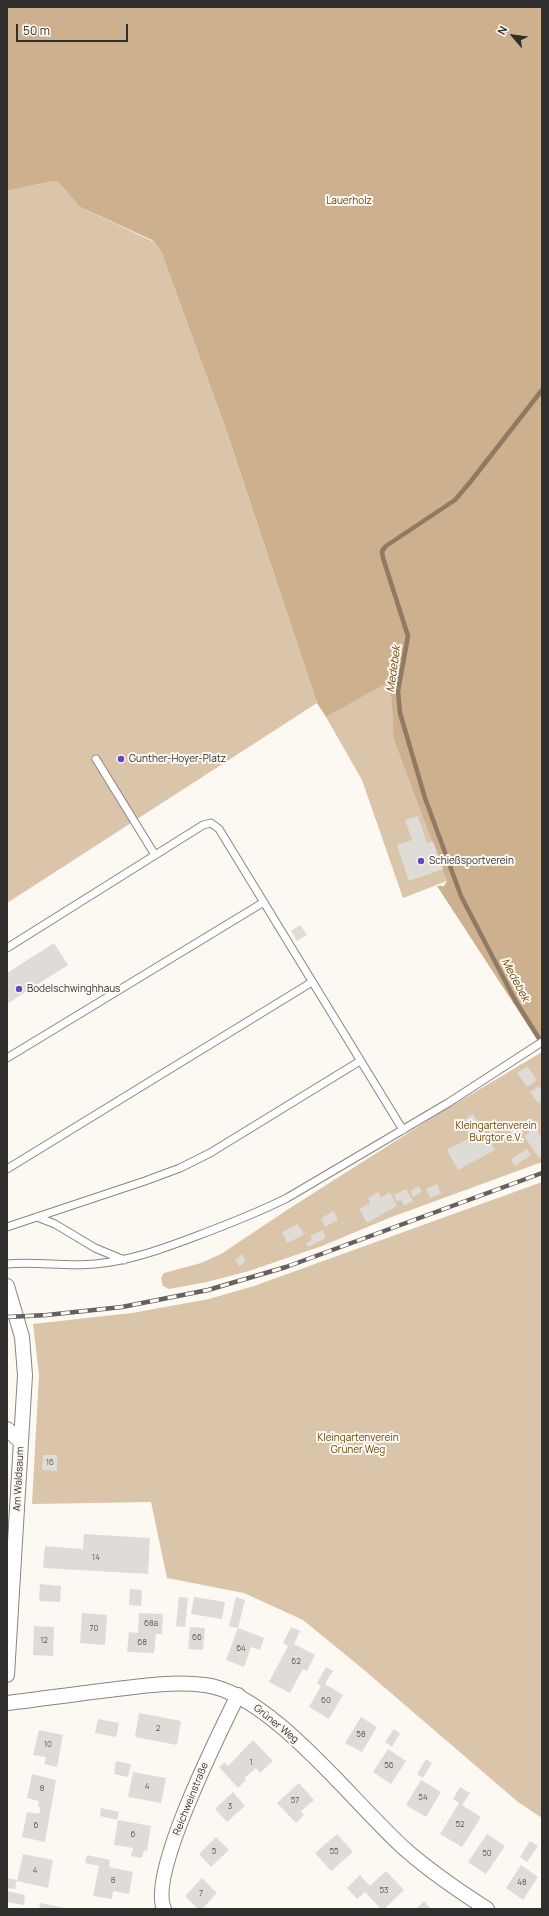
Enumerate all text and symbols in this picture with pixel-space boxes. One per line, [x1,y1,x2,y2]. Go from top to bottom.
scale bar [18,16,130,42]
north arrow [493,16,533,56]
text: 50 m [23,22,50,39]
text: N [493,23,510,37]
park label: Lauerholz [326,195,372,207]
water label: Medebek [384,645,404,693]
place label: Gunther-Hoyer-Platz [129,753,226,765]
marker: Gunther-Hoyer-Platz [116,754,126,764]
place label: Schießsportverein [429,855,514,867]
marker: Schießsportverein [416,856,426,866]
water label: Medebek [498,956,532,1004]
place label: Bodelschwinghhaus [27,983,120,995]
marker: Bodelschwinghhaus [14,984,24,994]
park label: Kleingartenverein Burgtor e.V. [455,1120,537,1144]
park label: Kleingartenverein Grüner Weg [317,1432,399,1456]
street label: Am Waldsaum [11,1446,27,1512]
house number: 16 [46,1458,54,1468]
house number: 14 [92,1553,100,1563]
house number: 68a [144,1619,158,1629]
house number: 70 [90,1624,98,1634]
house number: 66 [192,1633,202,1643]
house number: 12 [40,1636,48,1646]
house number: 68 [137,1638,147,1648]
house number: 64 [236,1644,246,1654]
house number: 62 [291,1657,301,1667]
house number: 60 [321,1696,331,1706]
street label: Grüner Weg [251,1702,301,1746]
house number: 2 [156,1724,160,1734]
house number: 58 [356,1730,366,1740]
house number: 10 [44,1740,52,1750]
house number: 1 [249,1758,253,1768]
street label: Reichweinstraße [171,1761,211,1837]
house number: 56 [384,1761,394,1771]
house number: 4 [145,1782,149,1792]
house number: 8 [40,1784,44,1794]
house number: 54 [418,1793,428,1803]
house number: 57 [291,1796,299,1806]
house number: 3 [228,1802,232,1812]
house number: 52 [456,1820,464,1830]
house number: 6 [34,1821,38,1831]
house number: 6 [131,1830,135,1840]
house number: 5 [212,1847,216,1857]
house number: 55 [329,1847,339,1857]
house number: 50 [482,1849,492,1859]
house number: 4 [33,1866,37,1876]
house number: 8 [111,1876,115,1886]
house number: 48 [517,1878,527,1888]
house number: 53 [379,1886,389,1896]
house number: 7 [199,1889,203,1899]

